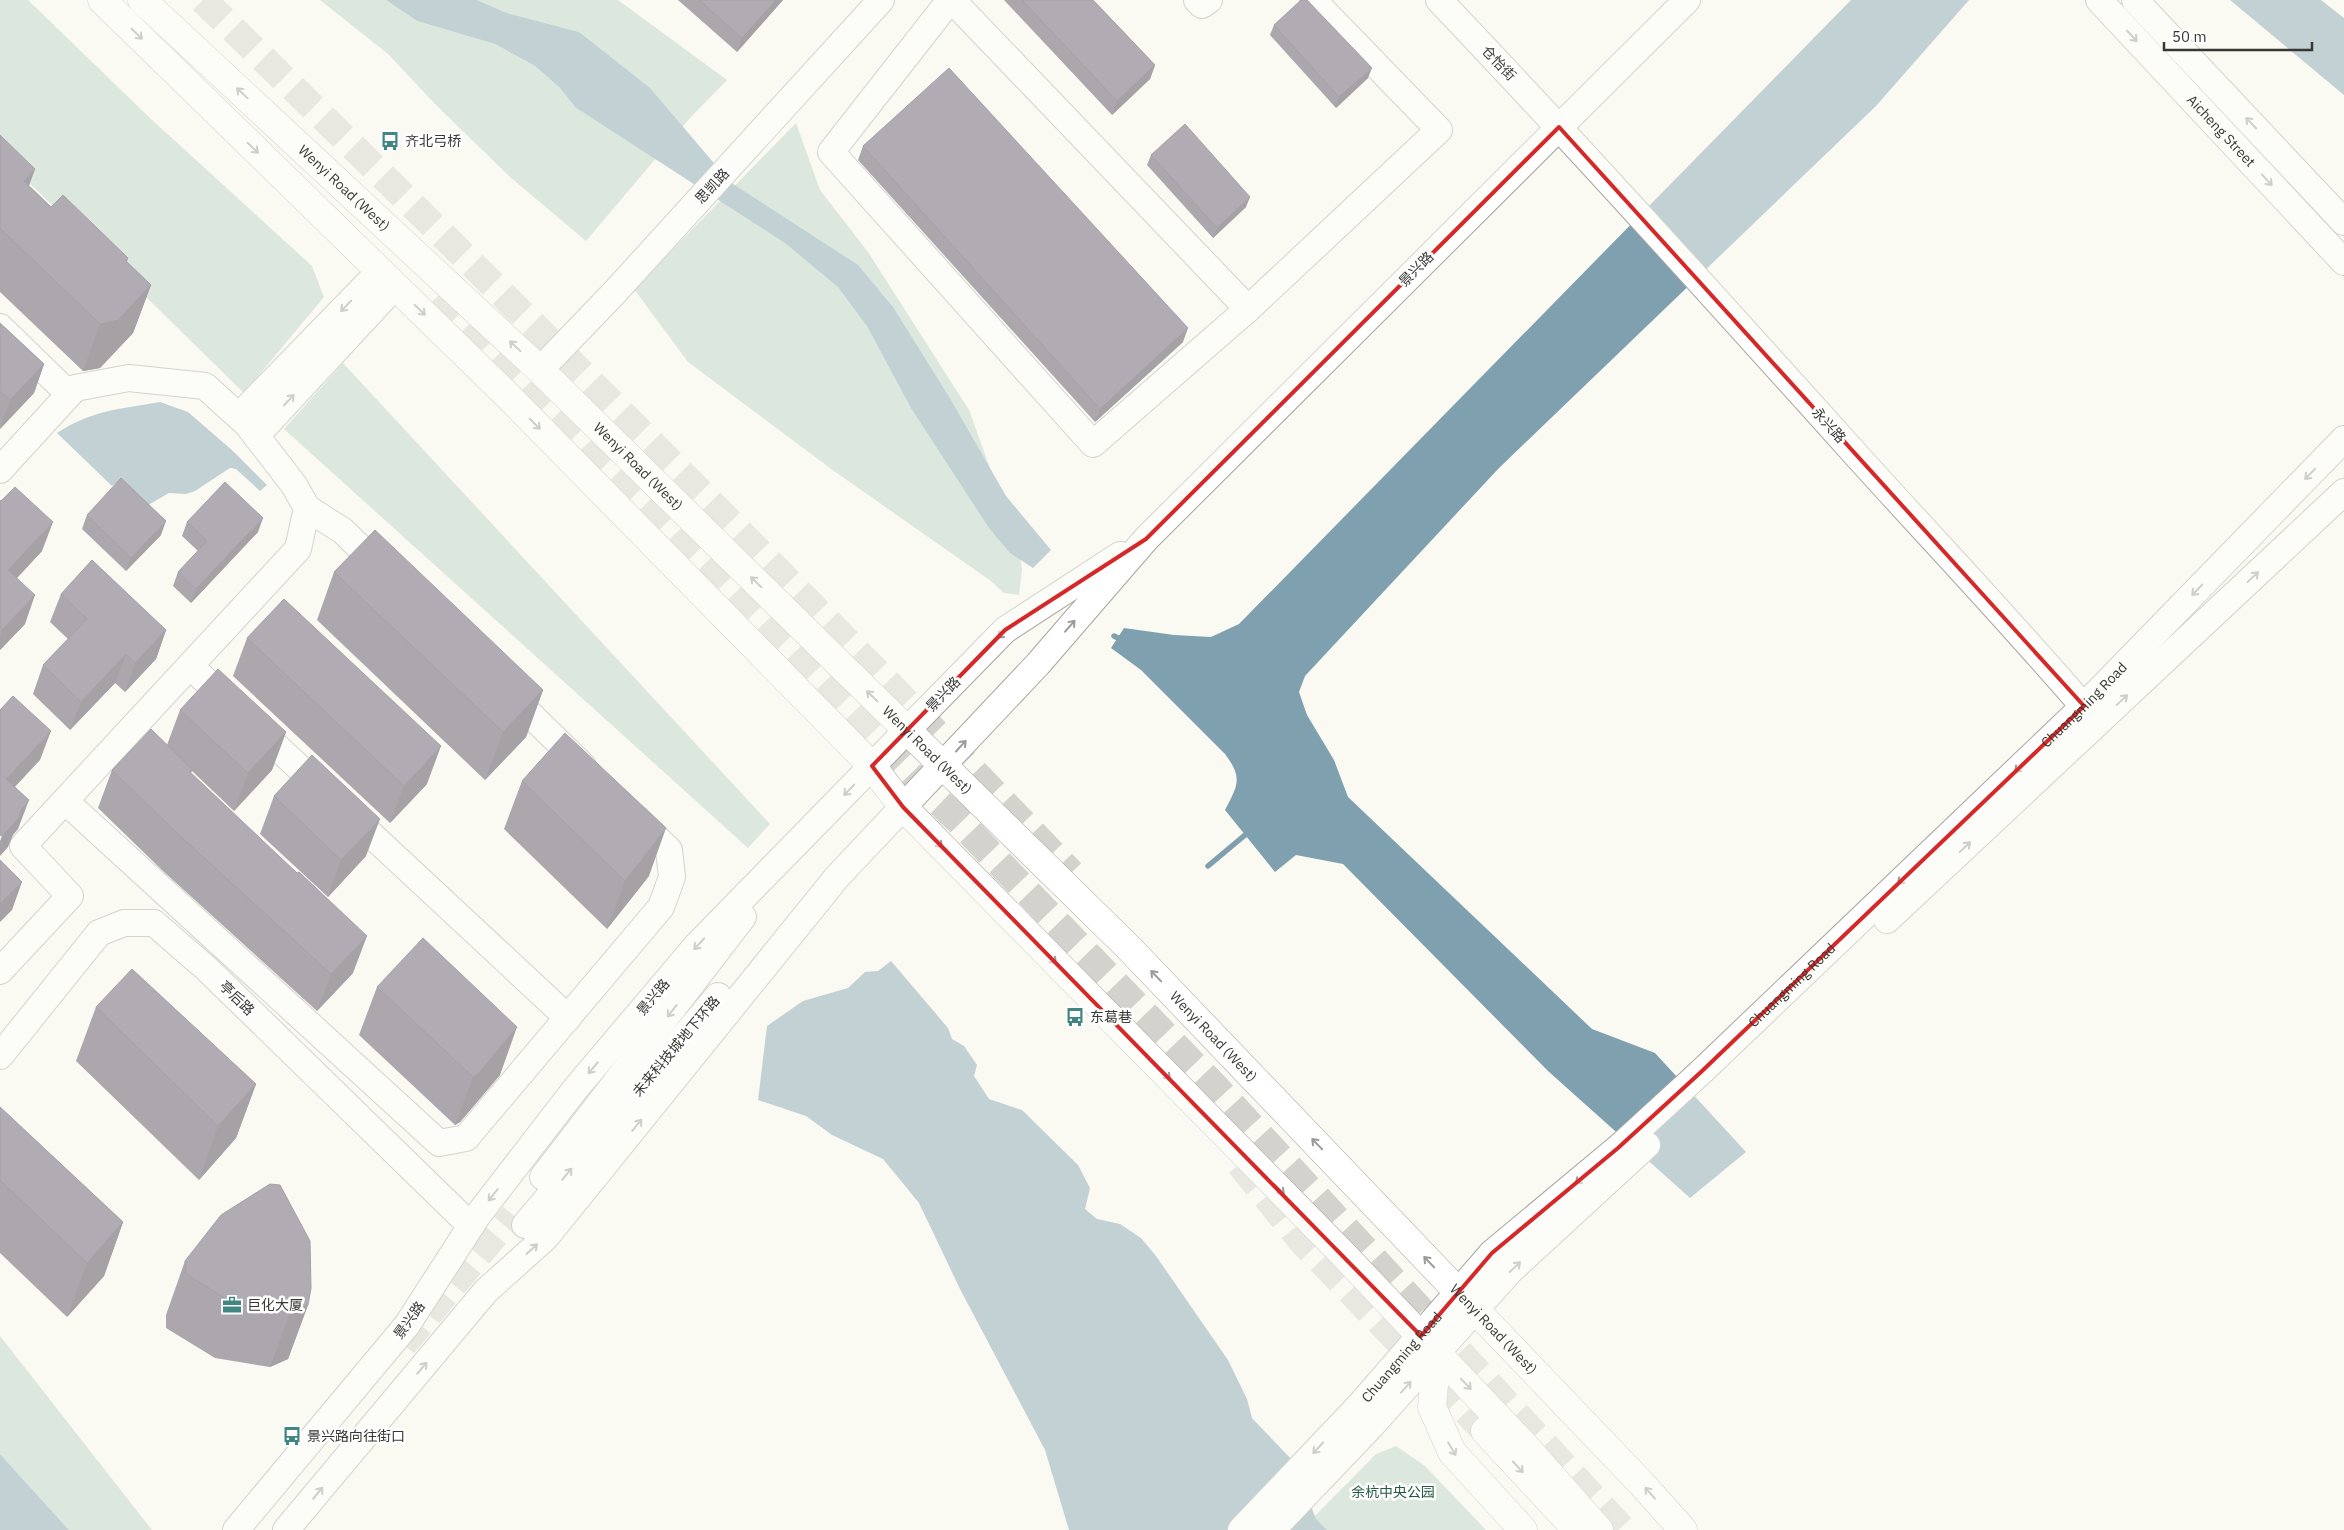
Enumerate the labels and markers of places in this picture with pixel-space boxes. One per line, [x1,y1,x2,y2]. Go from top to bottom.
bus stop icon: 齐北弓桥 [379,130,401,152]
place label: 齐北弓桥 [405,132,461,150]
bus stop icon: 东葛巷 [1064,1006,1086,1028]
place label: 东葛巷 [1090,1008,1132,1026]
office icon: 巨化大厦 [221,1294,243,1316]
place label: 巨化大厦 [247,1296,303,1314]
bus stop icon: 景兴路向往街口 [281,1425,303,1447]
place label: 景兴路向往街口 [307,1427,405,1445]

